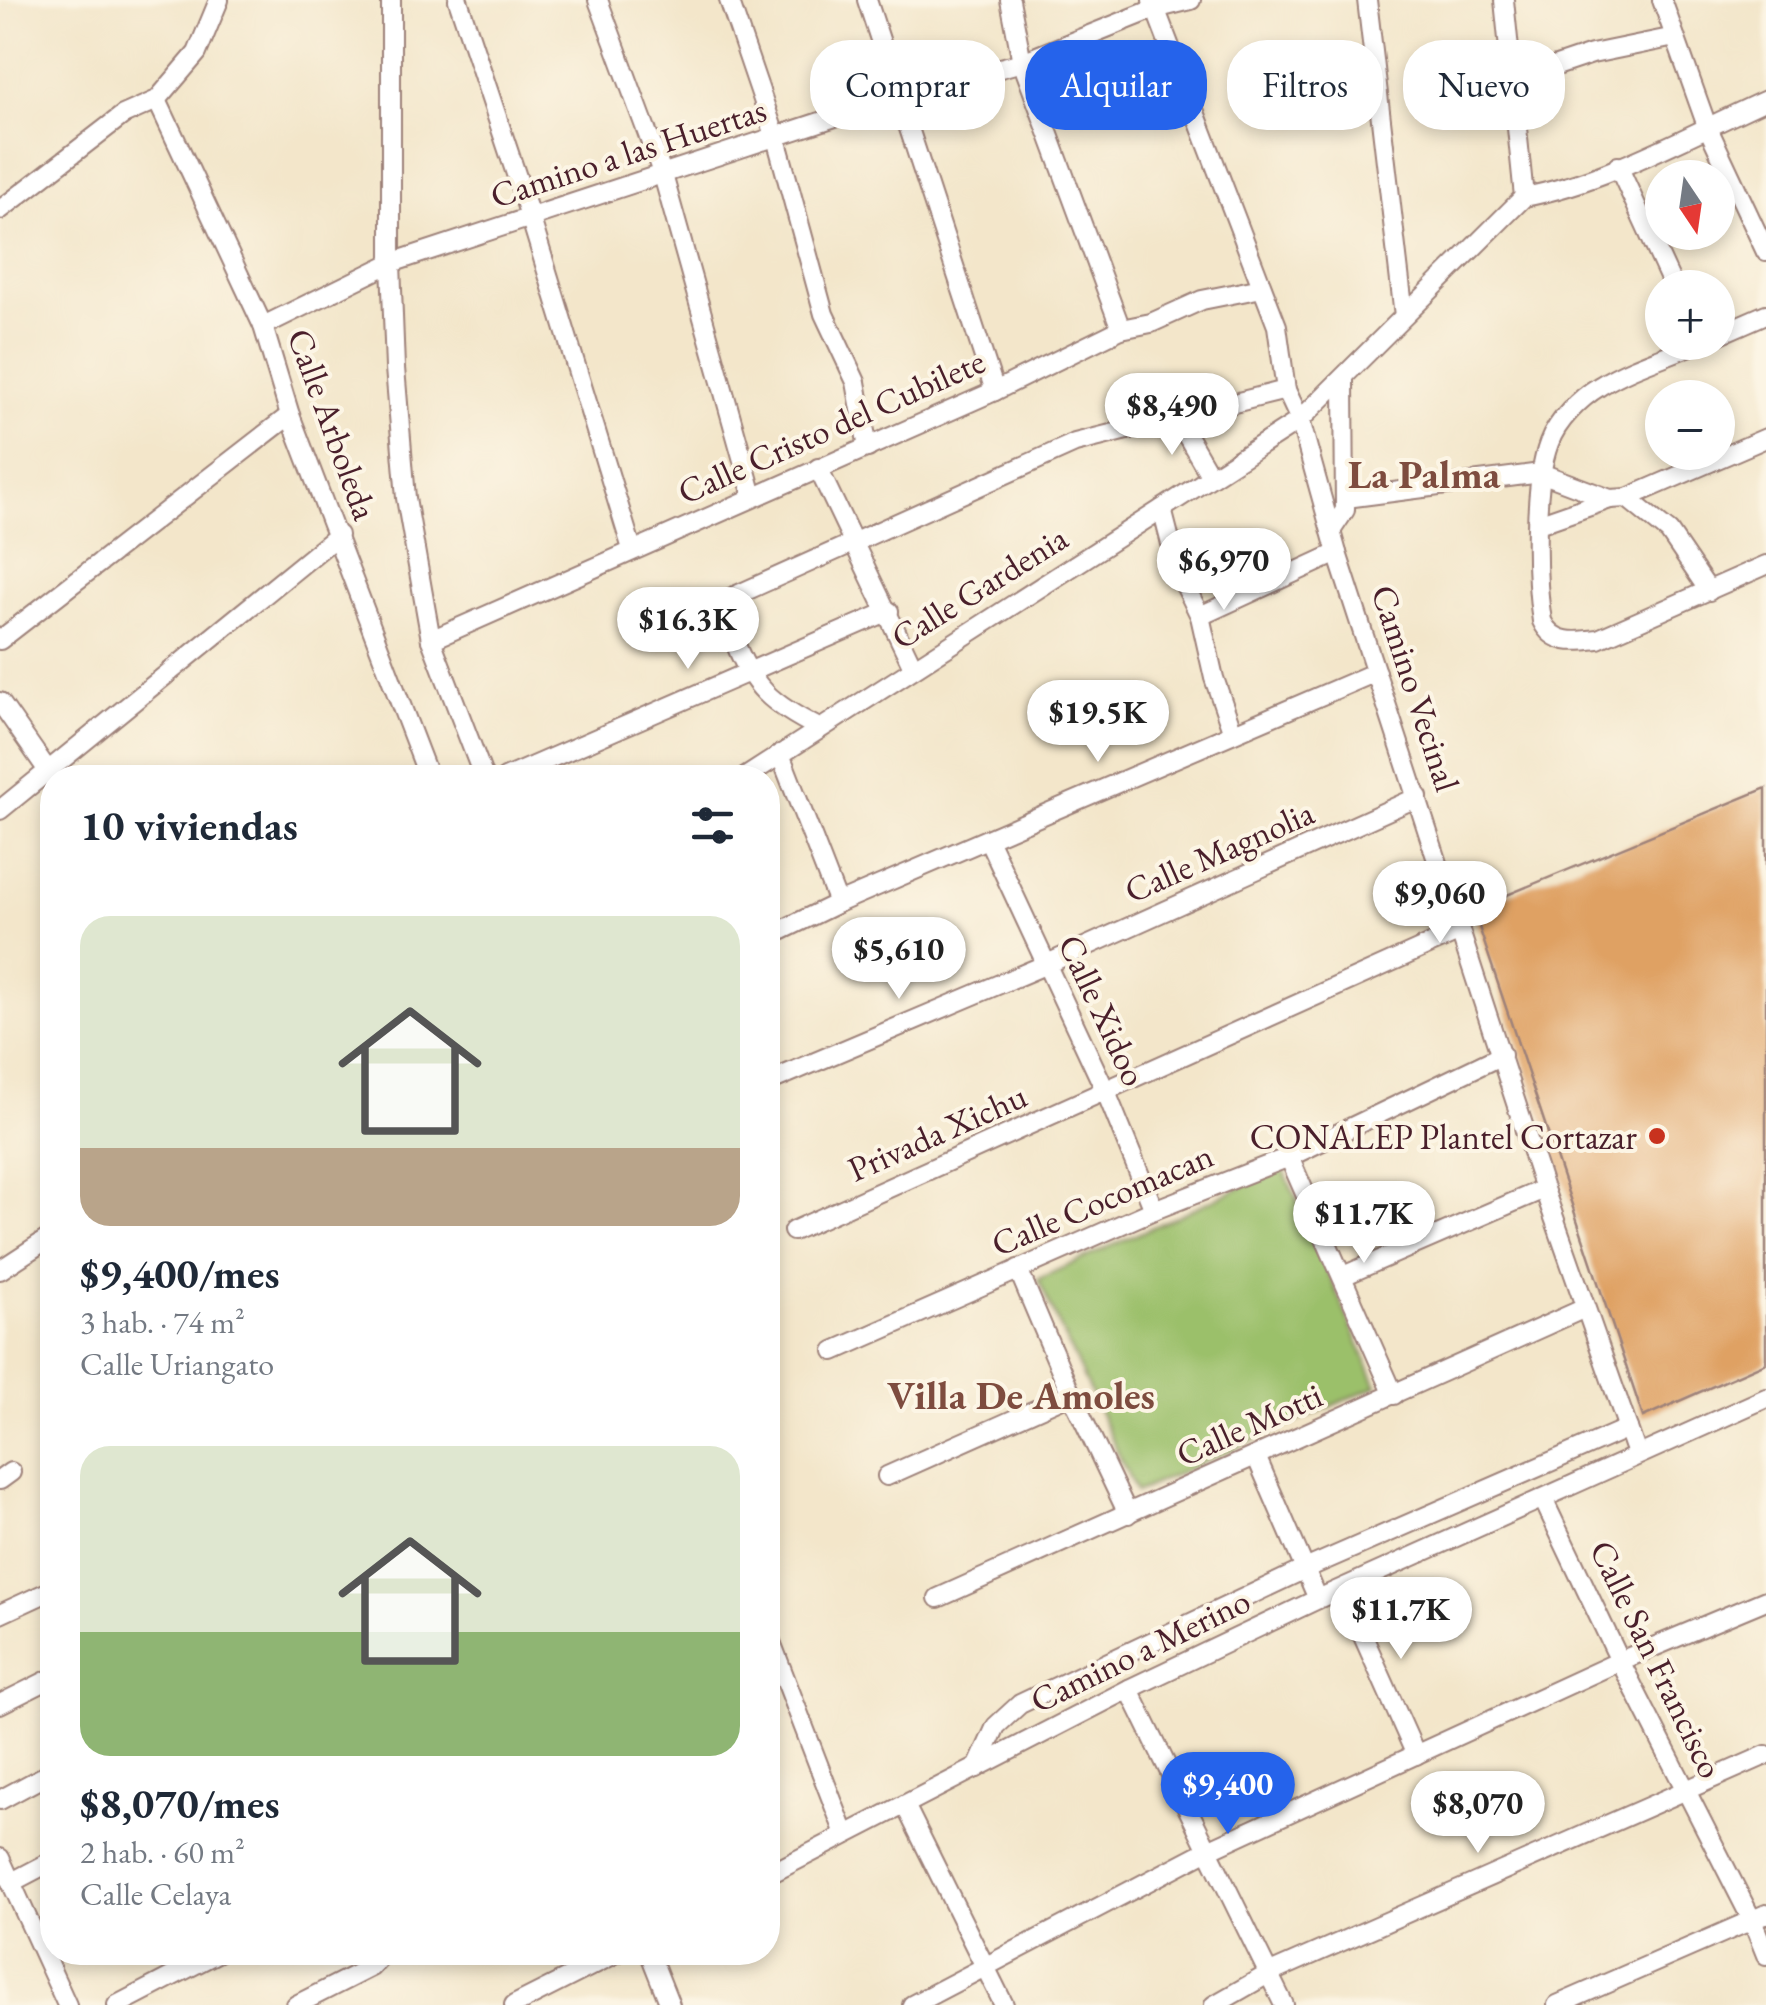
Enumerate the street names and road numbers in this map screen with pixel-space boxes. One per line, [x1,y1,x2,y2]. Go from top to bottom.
street label: Camino a las Huertas [484,86,772,218]
street label: Calle Arboleda [278,322,388,526]
street label: Calle Cristo del Cubilete [670,338,992,514]
street label: Calle Gardenia [882,515,1076,659]
street label: Camino Vecinal [1361,579,1471,797]
street label: Calle Magnolia [1117,789,1321,913]
street label: Calle Xidoo [1048,927,1158,1093]
street label: Privada Xichu [841,1072,1034,1191]
street label: Calle Cocomacan [984,1132,1220,1266]
street label: Calle Motti [1169,1372,1329,1476]
street label: Calle San Francisco [1580,1533,1734,1785]
street label: Camino a Merino [1023,1577,1257,1723]

